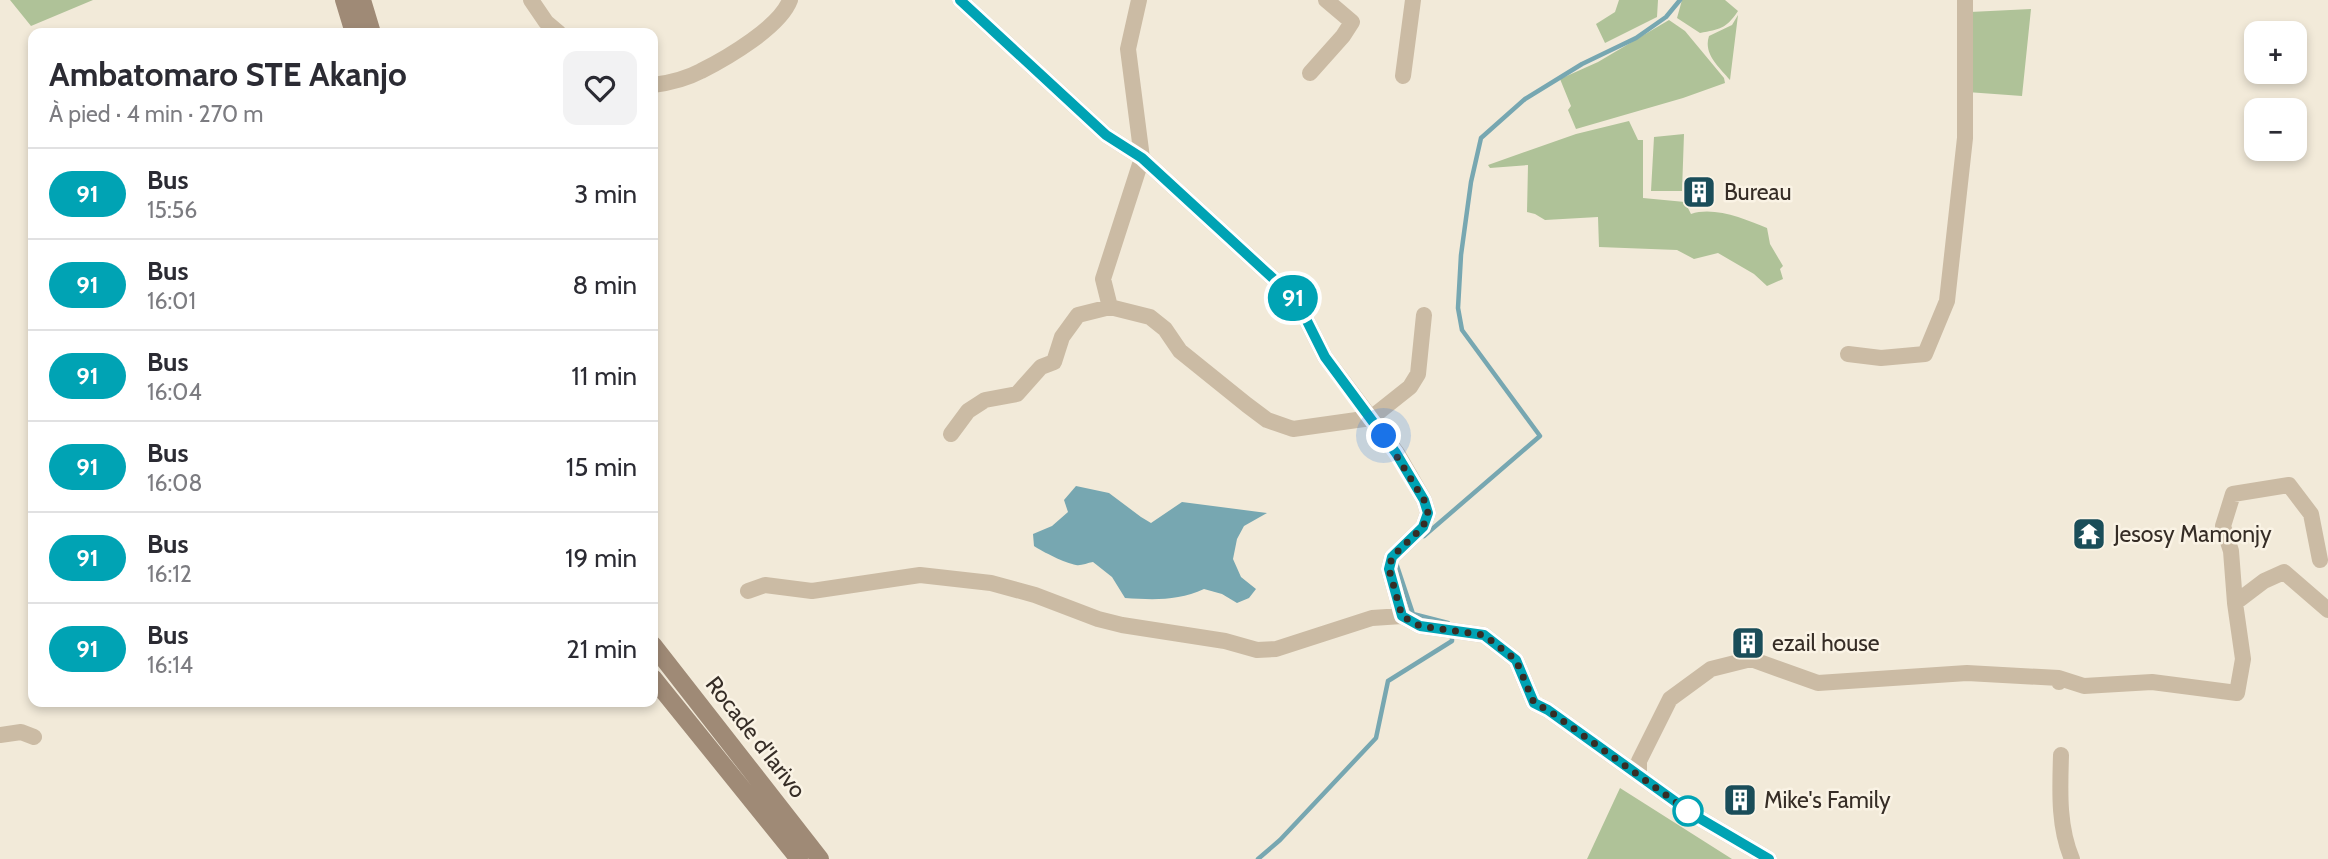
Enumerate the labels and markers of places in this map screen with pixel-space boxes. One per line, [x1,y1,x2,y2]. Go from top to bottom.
building icon: Bureau [1680,173,1718,211]
place label: Bureau [1724,178,1792,206]
temple icon: Jesosy Mamonjy [2070,515,2108,553]
place label: Jesosy Mamonjy [2113,520,2272,548]
building icon: ezail house [1729,624,1767,662]
place label: ezail house [1772,629,1880,657]
building icon: Mike's Family [1721,781,1759,819]
place label: Mike's Family [1764,786,1891,814]
unlabelled marker [1673,796,1703,826]

